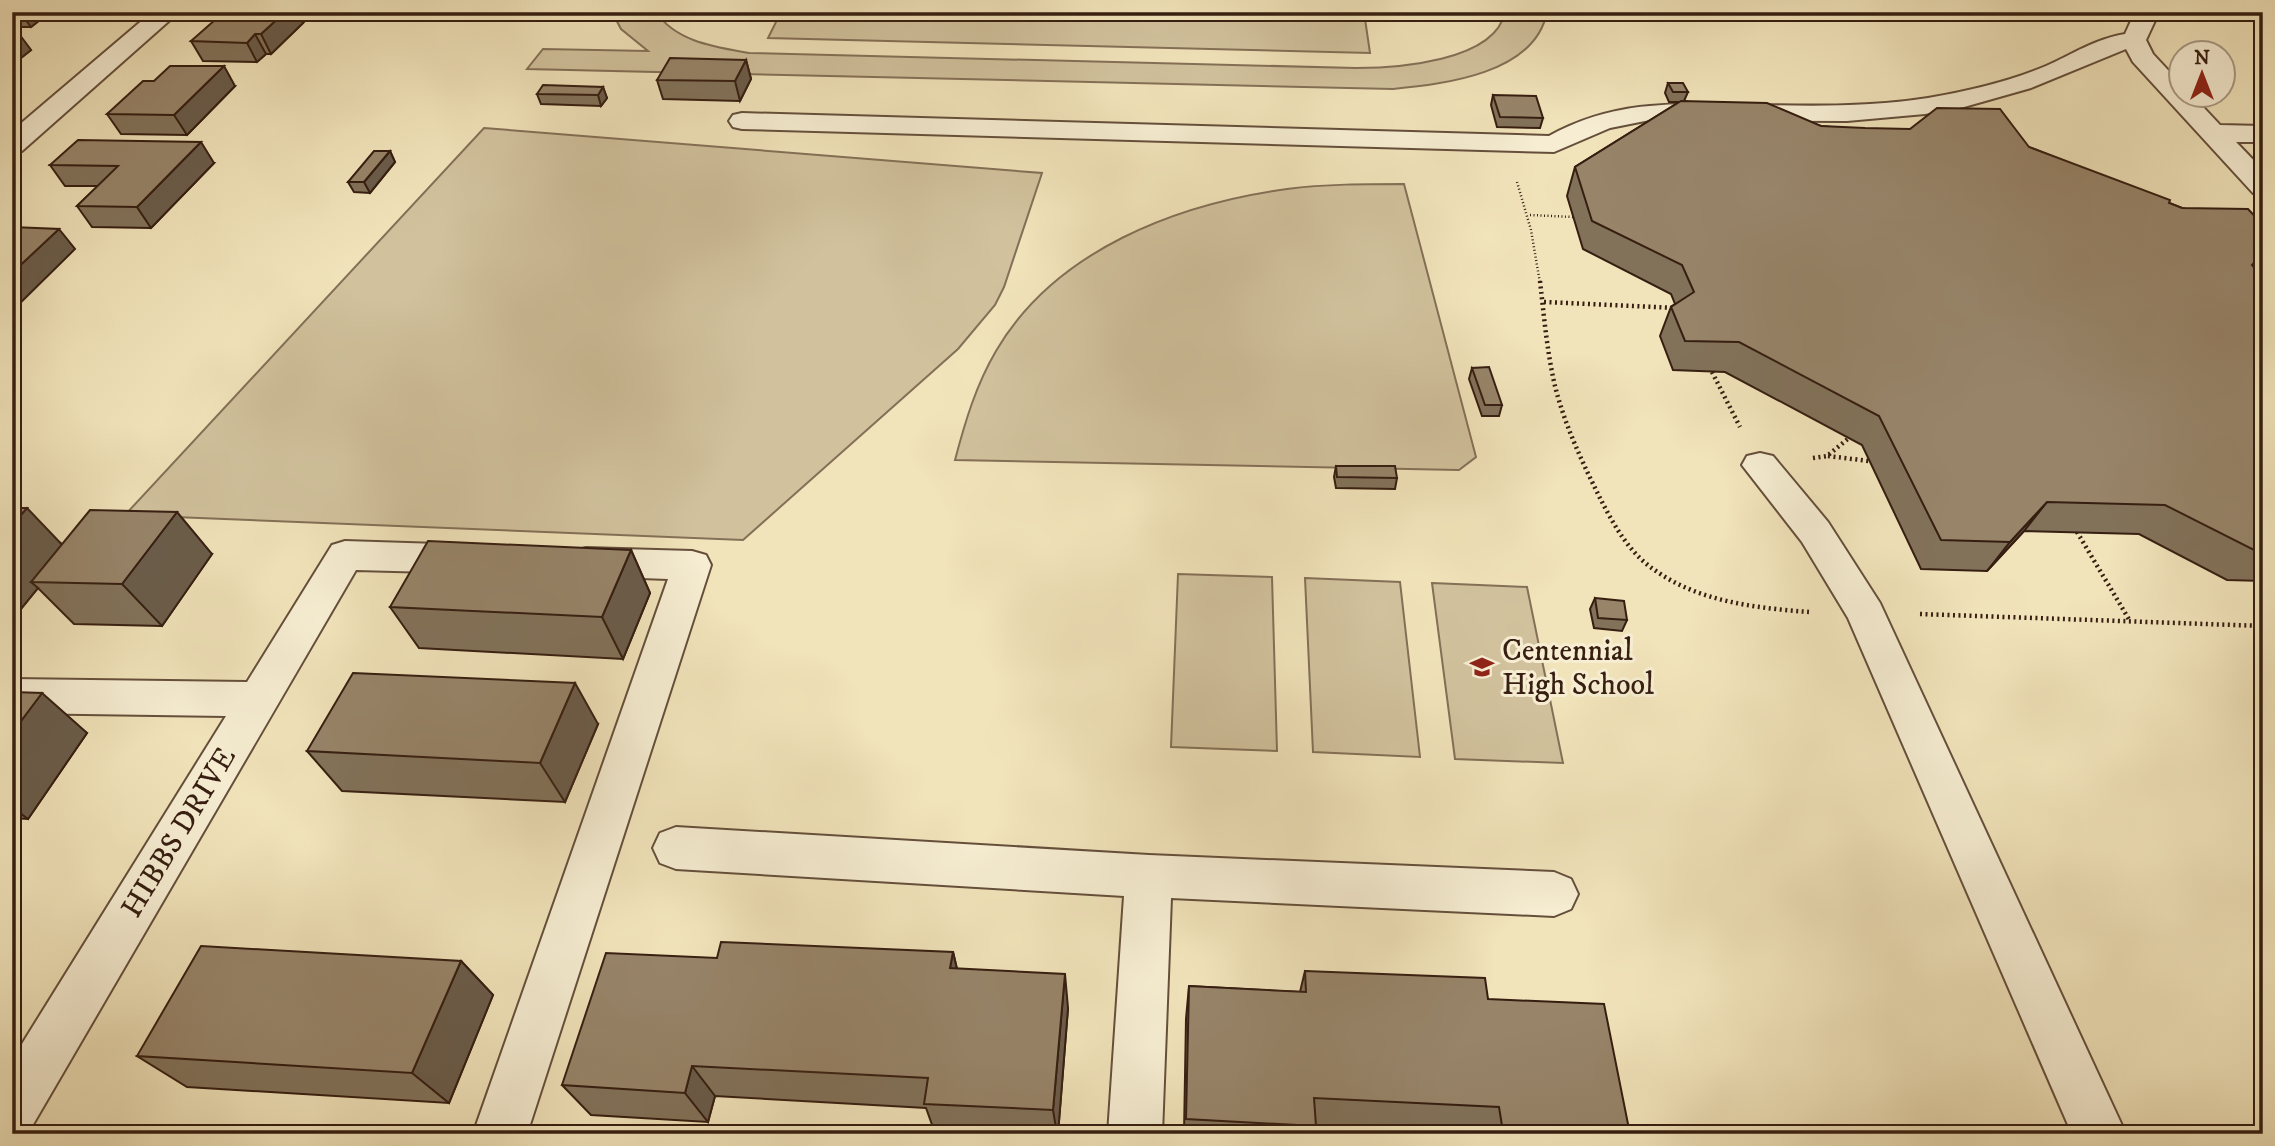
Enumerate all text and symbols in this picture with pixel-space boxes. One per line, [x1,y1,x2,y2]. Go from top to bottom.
north arrow [2166,38,2236,108]
text: N [2194,47,2210,70]
place label: Centennial High School [1502,633,1654,704]
school or university icon: Centennial High School [1468,653,1496,681]
street label: HIBBS DRIVE [114,741,245,925]

